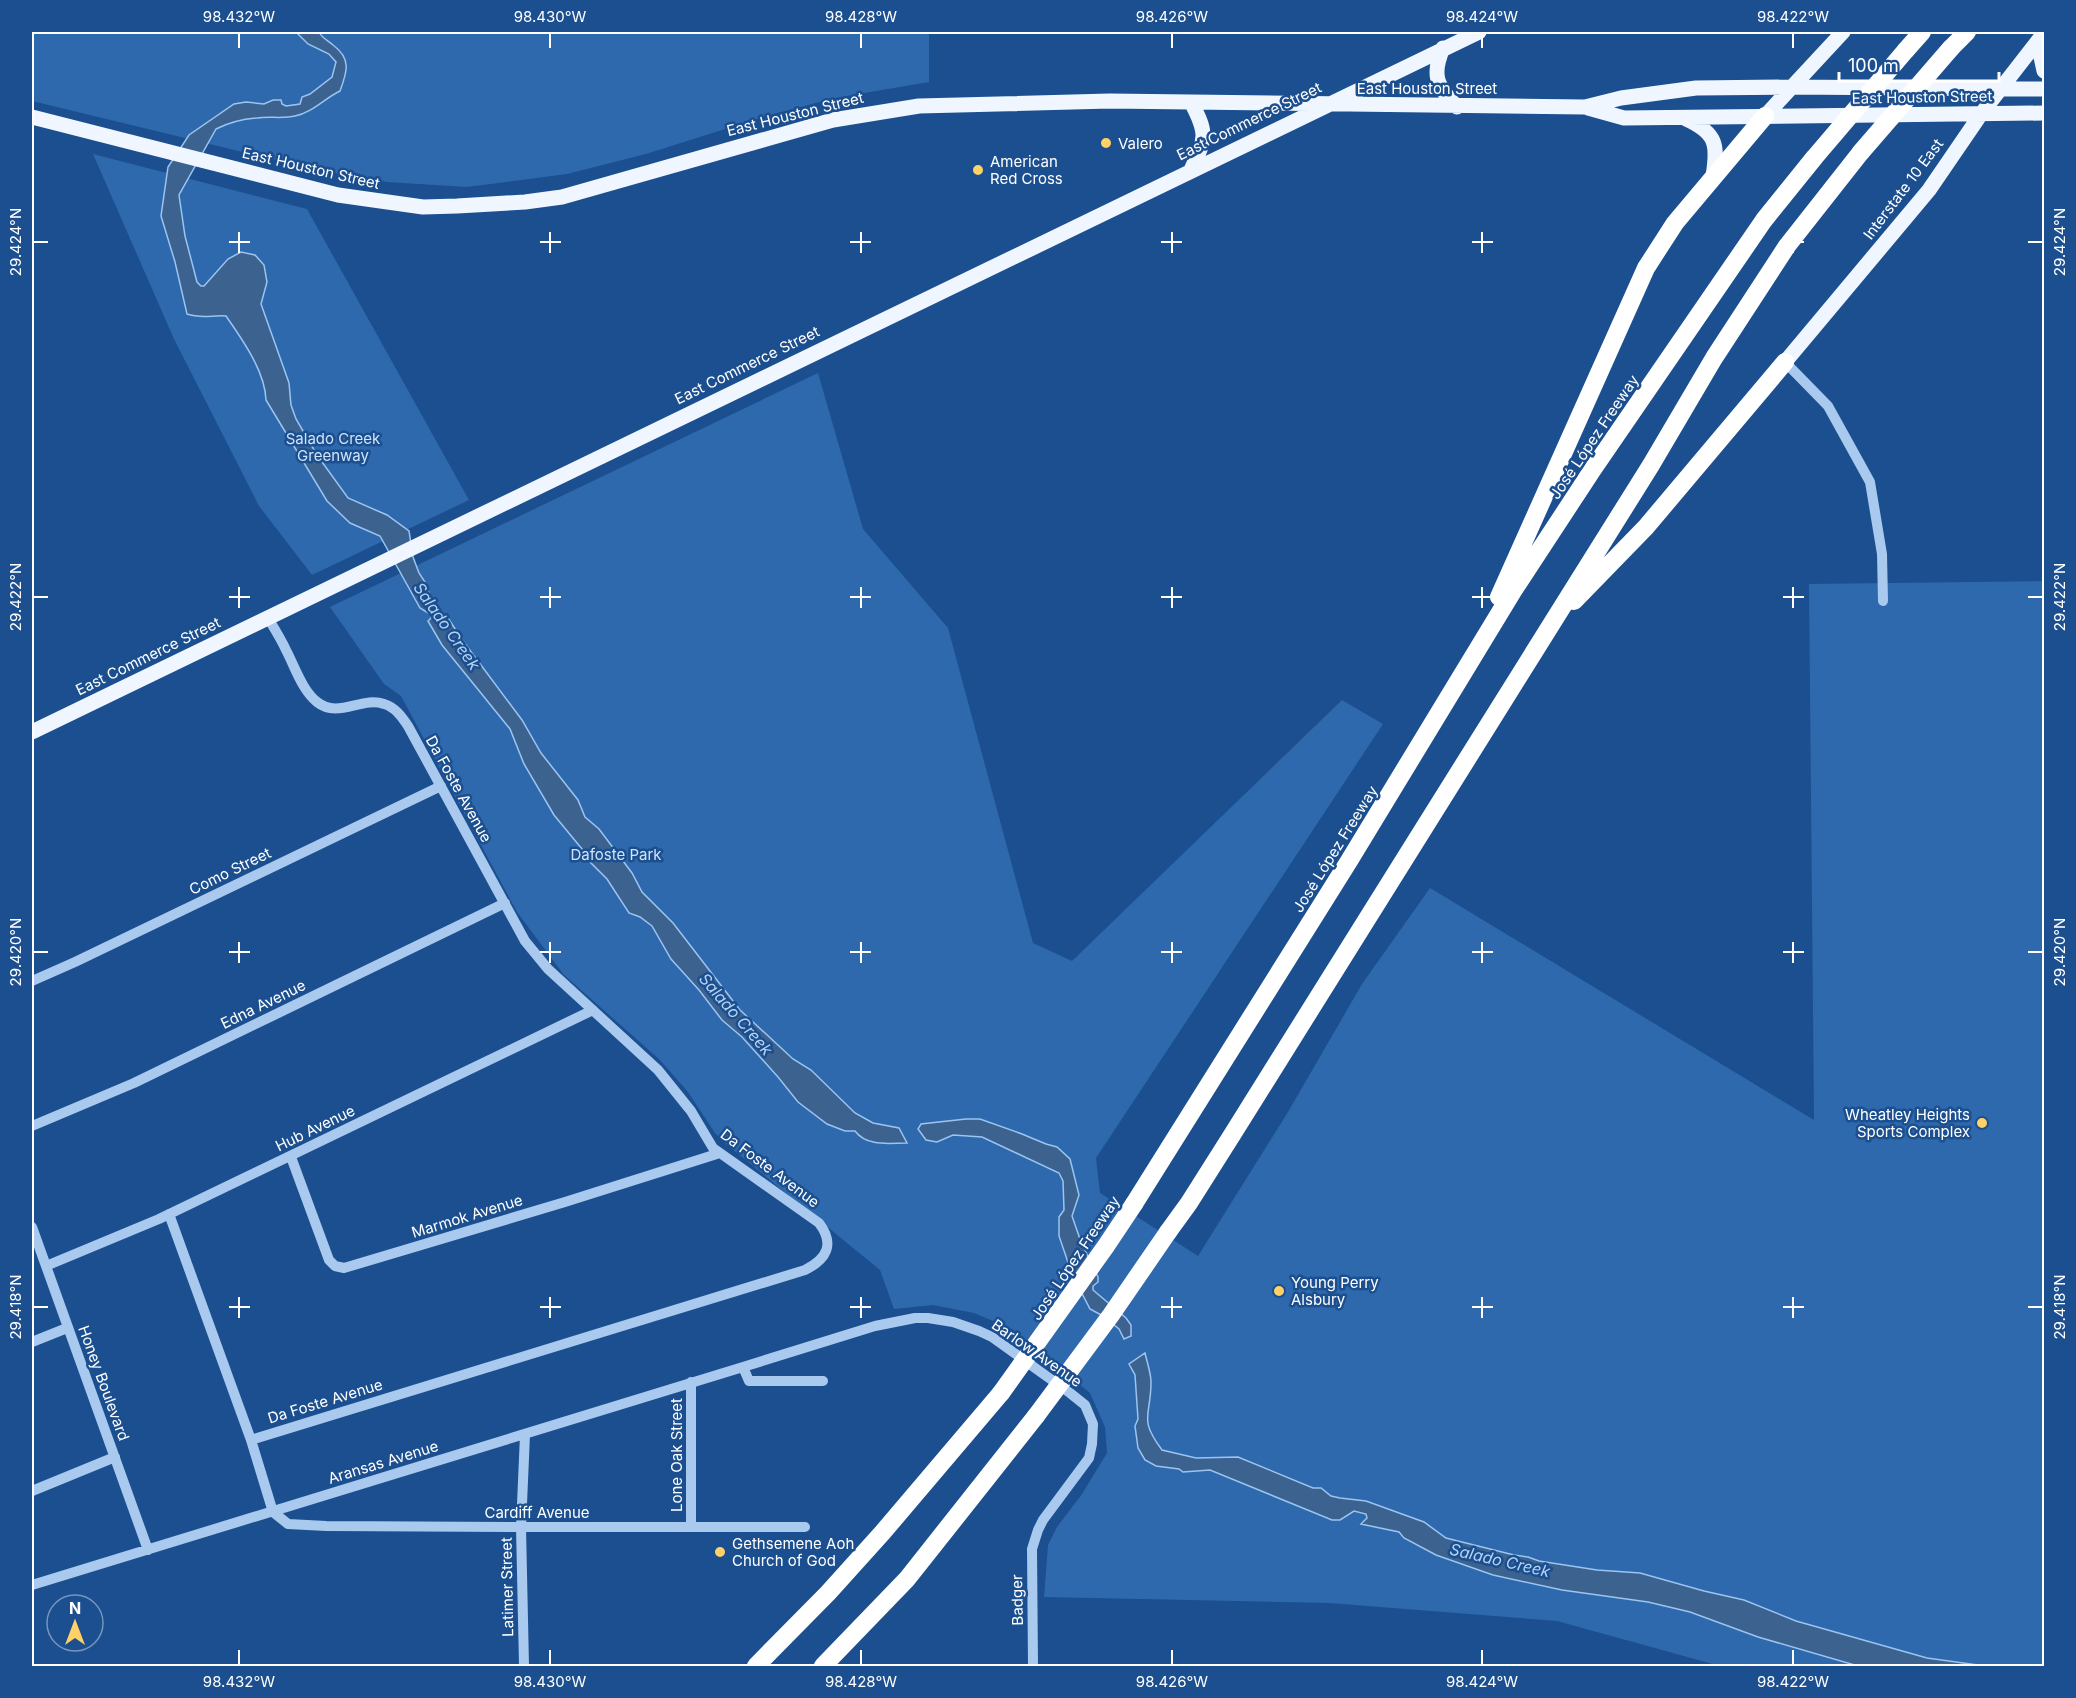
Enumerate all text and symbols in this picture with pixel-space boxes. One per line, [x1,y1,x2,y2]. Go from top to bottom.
text: 98.432°W [203,7,275,26]
text: 98.430°W [514,7,587,26]
text: 98.428°W [825,7,897,26]
text: 98.426°W [1136,7,1208,26]
text: 98.424°W [1446,7,1518,26]
text: 98.422°W [1757,7,1829,26]
scale bar [1839,45,2000,83]
text: 100 m [1848,55,1899,76]
street label: East Commerce Street [1174,78,1325,164]
street label: East Houston Street [1357,79,1497,98]
street label: East Houston Street [1852,86,1993,108]
street label: East Houston Street [725,88,866,140]
place label: Valero [1118,134,1163,153]
street label: Interstate 10 East [1859,135,1947,243]
marker: Valero [1099,136,1113,150]
street label: East Houston Street [240,143,382,193]
place label: American Red Cross [990,152,1063,188]
marker: American Red Cross [971,163,985,177]
text: 29.424°N [6,208,25,276]
text: 29.424°N [2050,208,2069,276]
street label: East Commerce Street [672,322,823,408]
street label: José López Freeway [1545,371,1643,503]
park label: Salado Creek Greenway [286,429,381,465]
text: 29.422°N [6,563,25,631]
text: 29.422°N [2050,563,2069,631]
water label: Salado Creek [409,578,485,674]
street label: East Commerce Street [73,613,224,699]
street label: Da Foste Avenue [422,732,496,846]
street label: José López Freeway [1288,782,1382,916]
street label: Como Street [186,843,274,899]
park label: Dafoste Park [570,845,662,864]
text: 29.420°N [6,918,25,986]
text: 29.420°N [2050,918,2069,986]
water label: Salado Creek [695,969,777,1059]
street label: Edna Avenue [217,975,309,1033]
street label: Hub Avenue [272,1101,358,1155]
place label: Wheatley Heights Sports Complex [1845,1105,1970,1141]
marker: Wheatley Heights Sports Complex [1975,1116,1989,1130]
street label: Da Foste Avenue [717,1125,823,1211]
street label: Marmok Avenue [409,1190,525,1242]
street label: José López Freeway [1026,1192,1124,1324]
place label: Young Perry Alsbury [1291,1273,1379,1309]
text: 29.418°N [6,1274,25,1340]
text: 29.418°N [2050,1274,2069,1340]
marker: Young Perry Alsbury [1272,1284,1286,1298]
street label: Barlow Avenue [988,1315,1086,1391]
street label: Honey Boulevard [74,1323,134,1443]
street label: Da Foste Avenue [265,1375,385,1427]
street label: Lone Oak Street [667,1398,686,1512]
street label: Aransas Avenue [325,1436,441,1488]
street label: Cardiff Avenue [484,1503,590,1522]
place label: Gethsemene Aoh Church of God [732,1534,854,1570]
street label: Latimer Street [497,1537,517,1637]
water label: Salado Creek [1448,1539,1552,1581]
marker: Gethsemene Aoh Church of God [713,1545,727,1559]
street label: Badger [1007,1574,1027,1626]
north arrow [45,1593,105,1653]
text: N [69,1598,81,1618]
text: 98.432°W [203,1672,275,1691]
text: 98.430°W [514,1672,587,1691]
text: 98.428°W [825,1672,897,1691]
text: 98.426°W [1136,1672,1208,1691]
text: 98.424°W [1446,1672,1518,1691]
text: 98.422°W [1757,1672,1829,1691]

